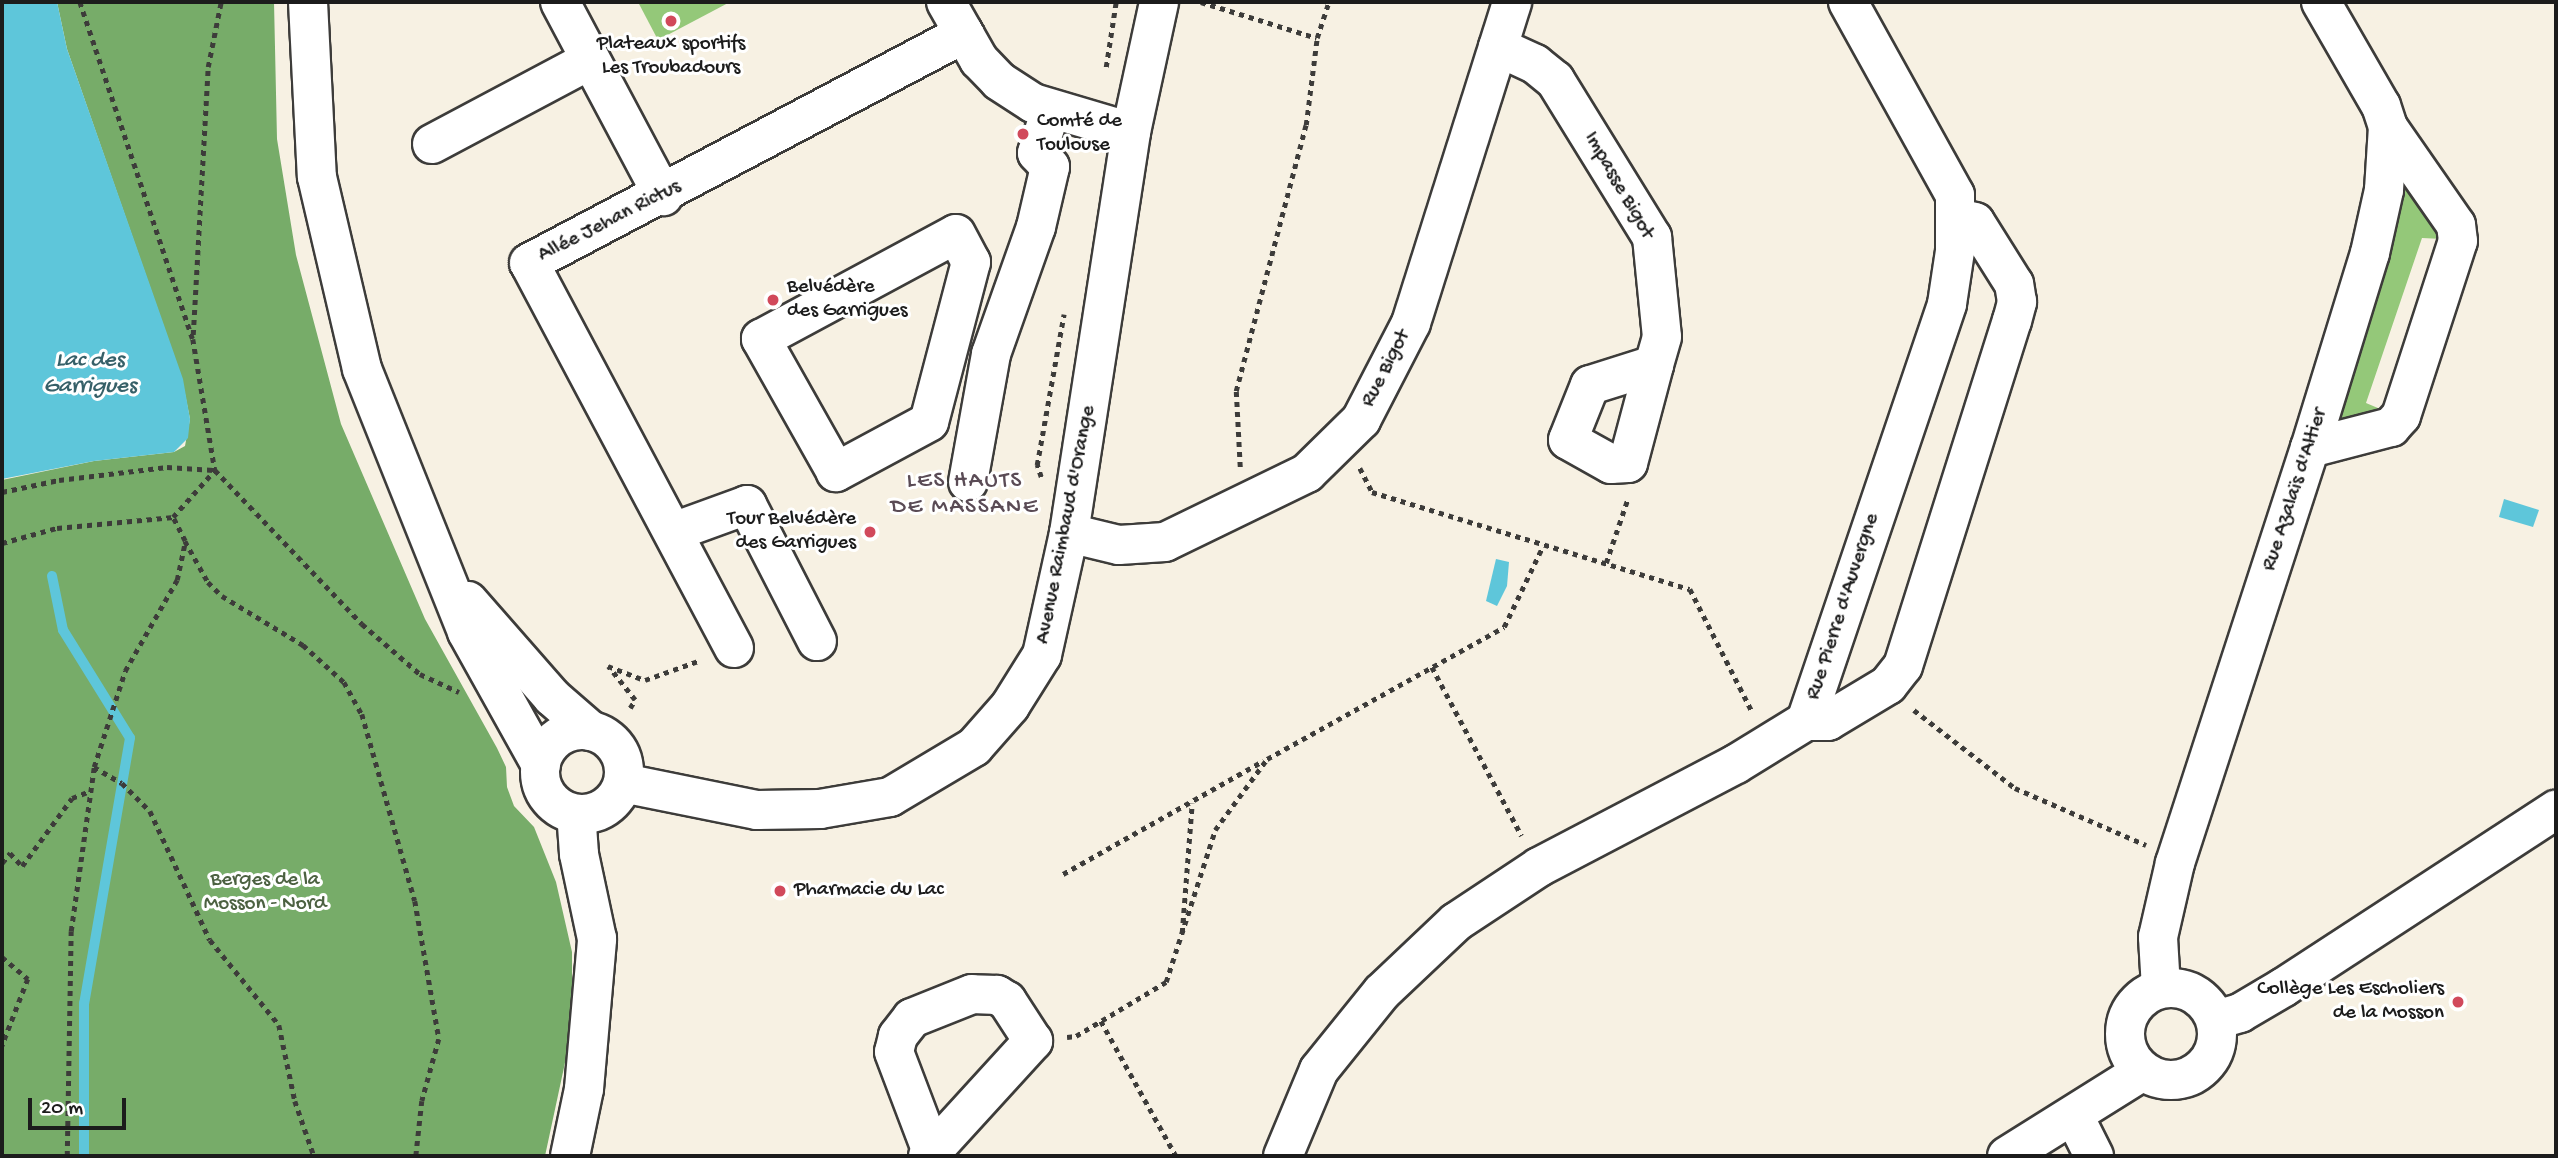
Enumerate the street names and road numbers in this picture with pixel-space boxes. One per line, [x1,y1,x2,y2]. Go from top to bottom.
street label: Impasse Bigot [1577,128,1659,244]
street label: Allée Jehan Rictus [534,175,686,269]
street label: Rue Bigot [1357,326,1417,412]
street label: Avenue Raimbaud d'Orange [1032,404,1102,646]
street label: Rue Azalaïs d'Altier [2258,405,2334,575]
street label: Rue Pierre d'Auvergne [1802,511,1886,703]

